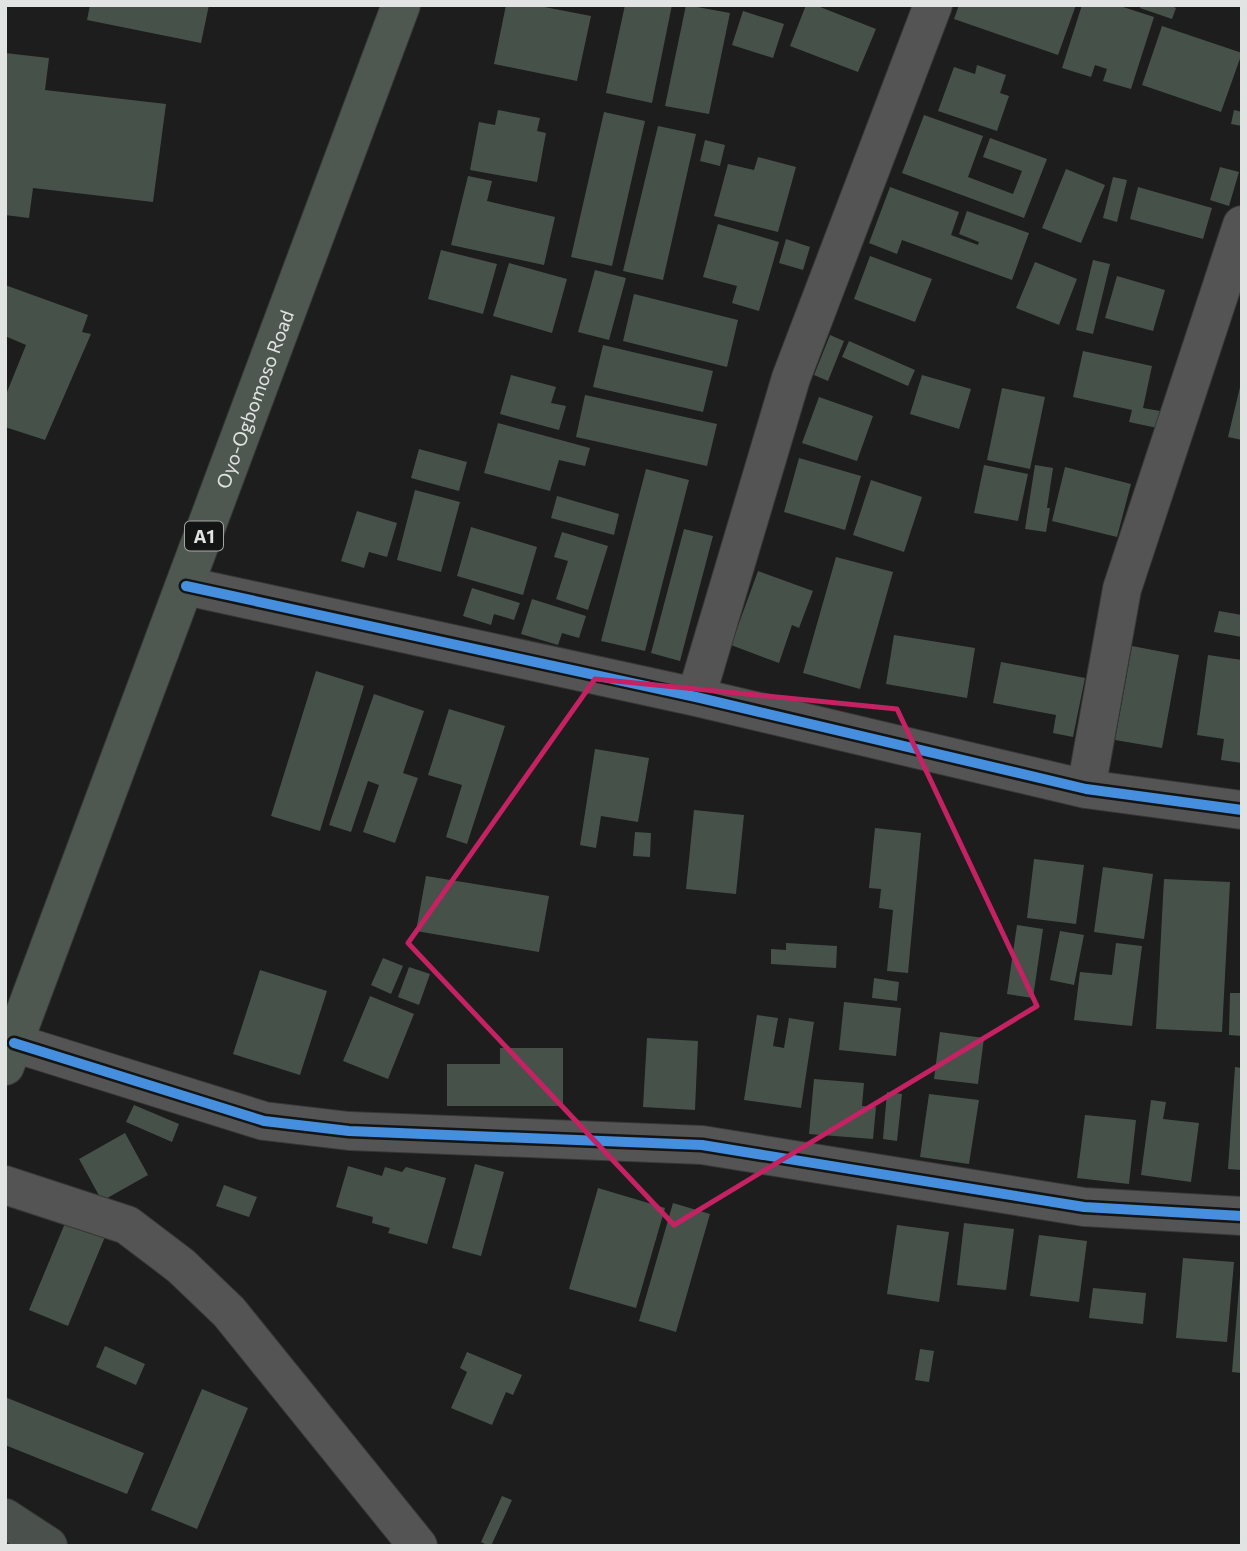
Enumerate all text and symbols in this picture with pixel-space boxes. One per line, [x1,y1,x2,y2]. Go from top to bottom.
street label: Oyo-Ogbomoso Road [210,307,298,491]
road number: A1 [185,522,223,550]

